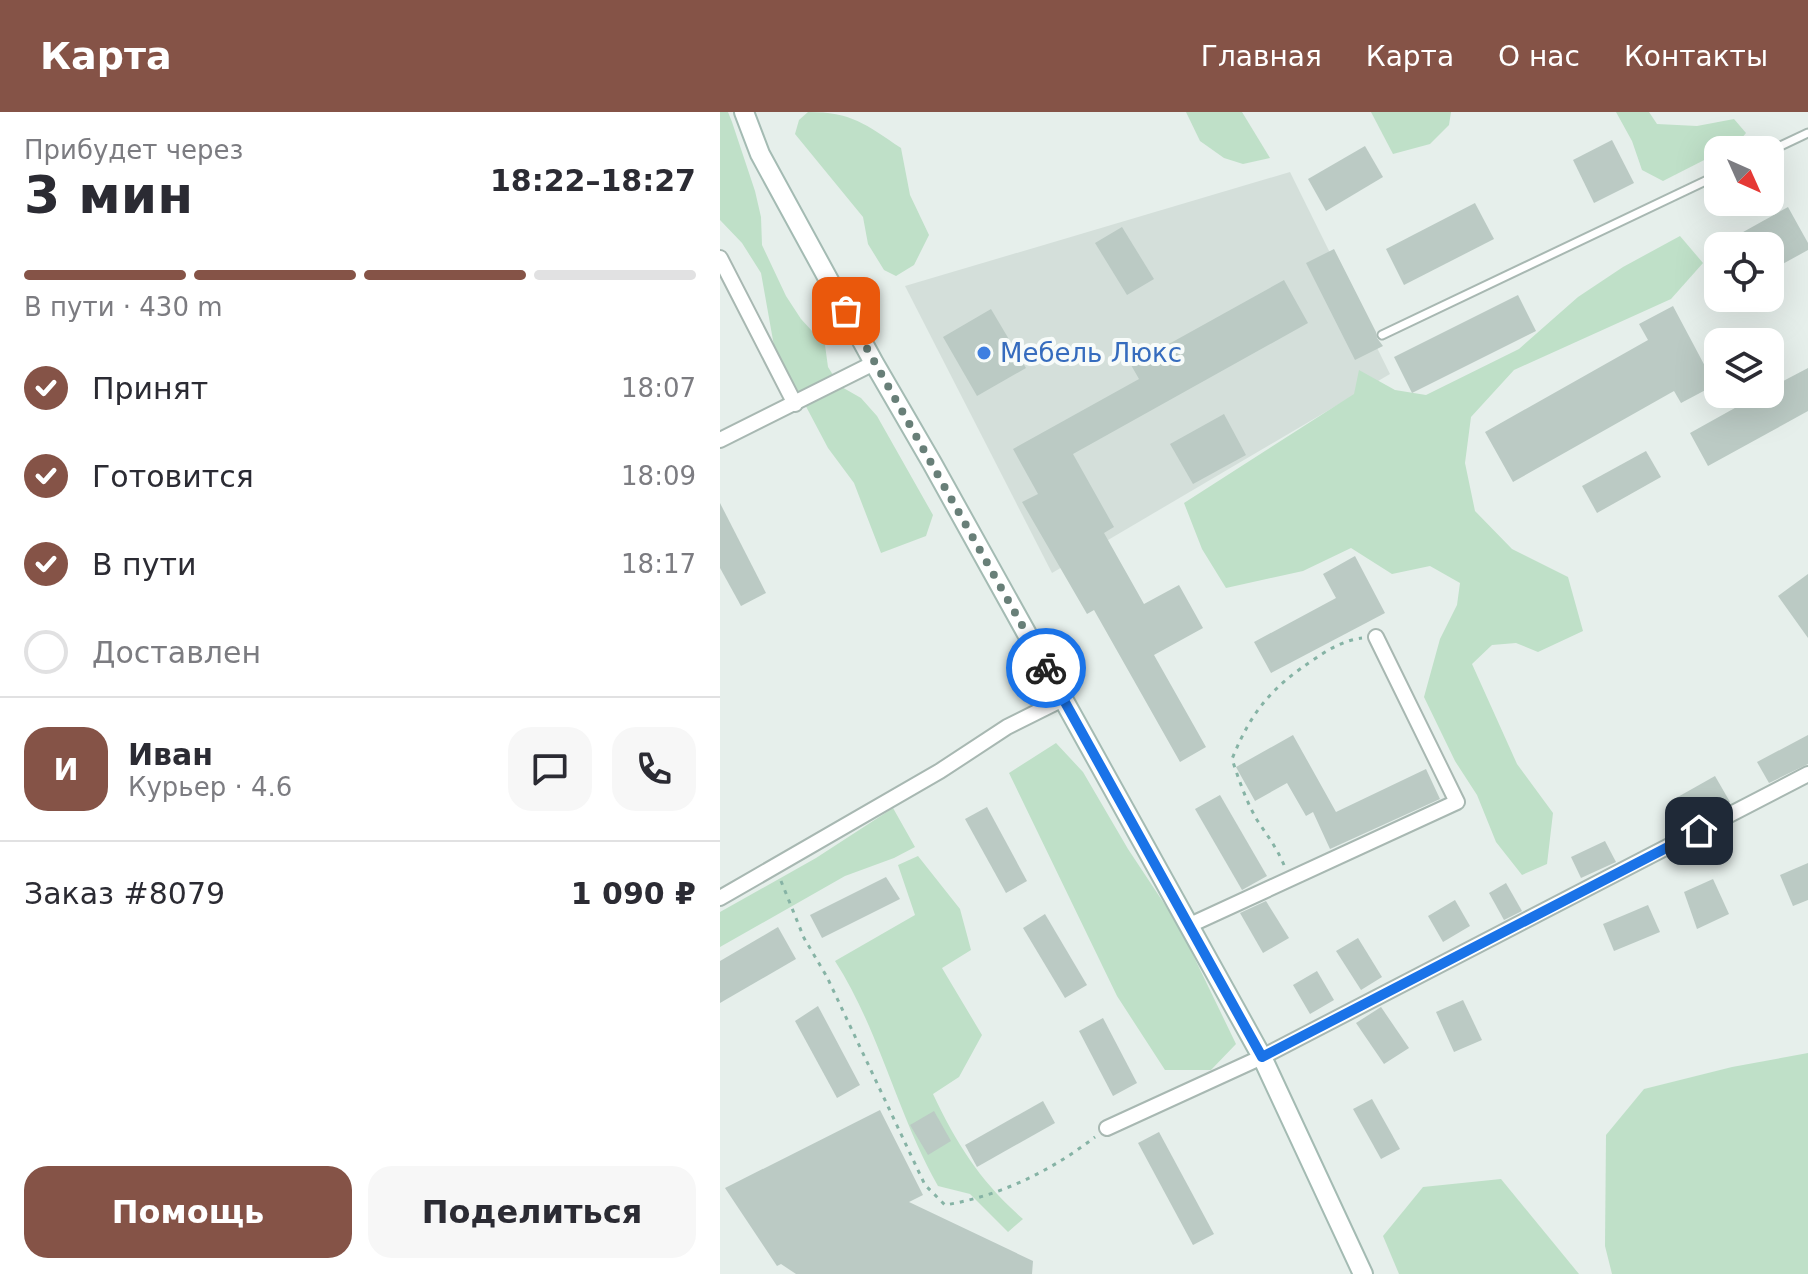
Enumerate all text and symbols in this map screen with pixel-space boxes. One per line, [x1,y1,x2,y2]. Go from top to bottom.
text: Карта [40,34,172,78]
text: Главная [1201,40,1322,73]
text: Карта [1366,40,1454,73]
text: О нас [1498,40,1580,73]
text: Контакты [1624,40,1768,73]
text: Прибудет через [24,135,243,165]
north arrow [1704,136,1784,216]
map controls [1704,136,1784,408]
text: 18:22–18:27 [490,163,696,198]
text: 3 мин [24,165,193,225]
button: locate [1704,232,1784,312]
pin [812,277,880,345]
icon: bag [824,289,868,333]
text: В пути · 430 m [24,292,223,322]
button: layers [1704,328,1784,408]
place label: Мебель Люкс [1000,338,1182,368]
marker: Мебель Люкс [975,344,993,362]
icon: check [24,366,68,410]
text: Принят [92,371,208,406]
text: 18:07 [621,373,696,403]
icon: check [24,454,68,498]
text: Готовится [92,459,254,494]
text: 18:09 [621,461,696,491]
icon: check [24,542,68,586]
text: В пути [92,547,196,582]
text: 18:17 [621,549,696,579]
courier [1006,628,1086,708]
text: Доставлен [92,635,261,670]
icon: bike [1024,646,1068,690]
button: chat [508,727,592,811]
button: phone [612,727,696,811]
text: Иван [128,737,213,772]
text: И [53,752,79,787]
text: Курьер · 4.6 [128,772,292,802]
pin [1665,797,1733,865]
icon: home [1677,809,1721,853]
text: Заказ #8079 [24,876,225,911]
text: 1 090 ₽ [571,876,696,911]
button: Помощь [24,1166,352,1258]
button: Поделиться [368,1166,696,1258]

